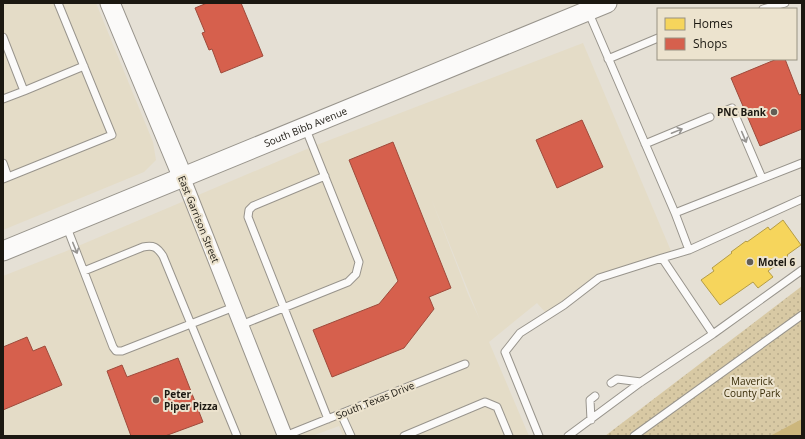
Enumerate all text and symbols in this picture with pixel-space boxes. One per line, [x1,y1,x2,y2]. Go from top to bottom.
legend [657,8,797,60]
text: Homes [693,15,733,32]
text: Shops [693,35,728,52]
street label: South Bibb Avenue [262,103,350,150]
place label: PNC Bank [717,105,767,119]
marker: PNC Bank [769,107,779,117]
one-way arrow [671,126,683,134]
one-way arrow [741,130,749,142]
street label: East Garrison Street [175,173,223,265]
one-way arrow [72,242,80,254]
place label: Motel 6 [758,255,796,269]
marker: Motel 6 [745,257,755,267]
park label: Maverick County Park [724,374,781,400]
street label: South Texas Drive [334,378,417,422]
place label: Peter Piper Pizza [164,387,218,413]
marker: Peter Piper Pizza [151,395,161,405]

